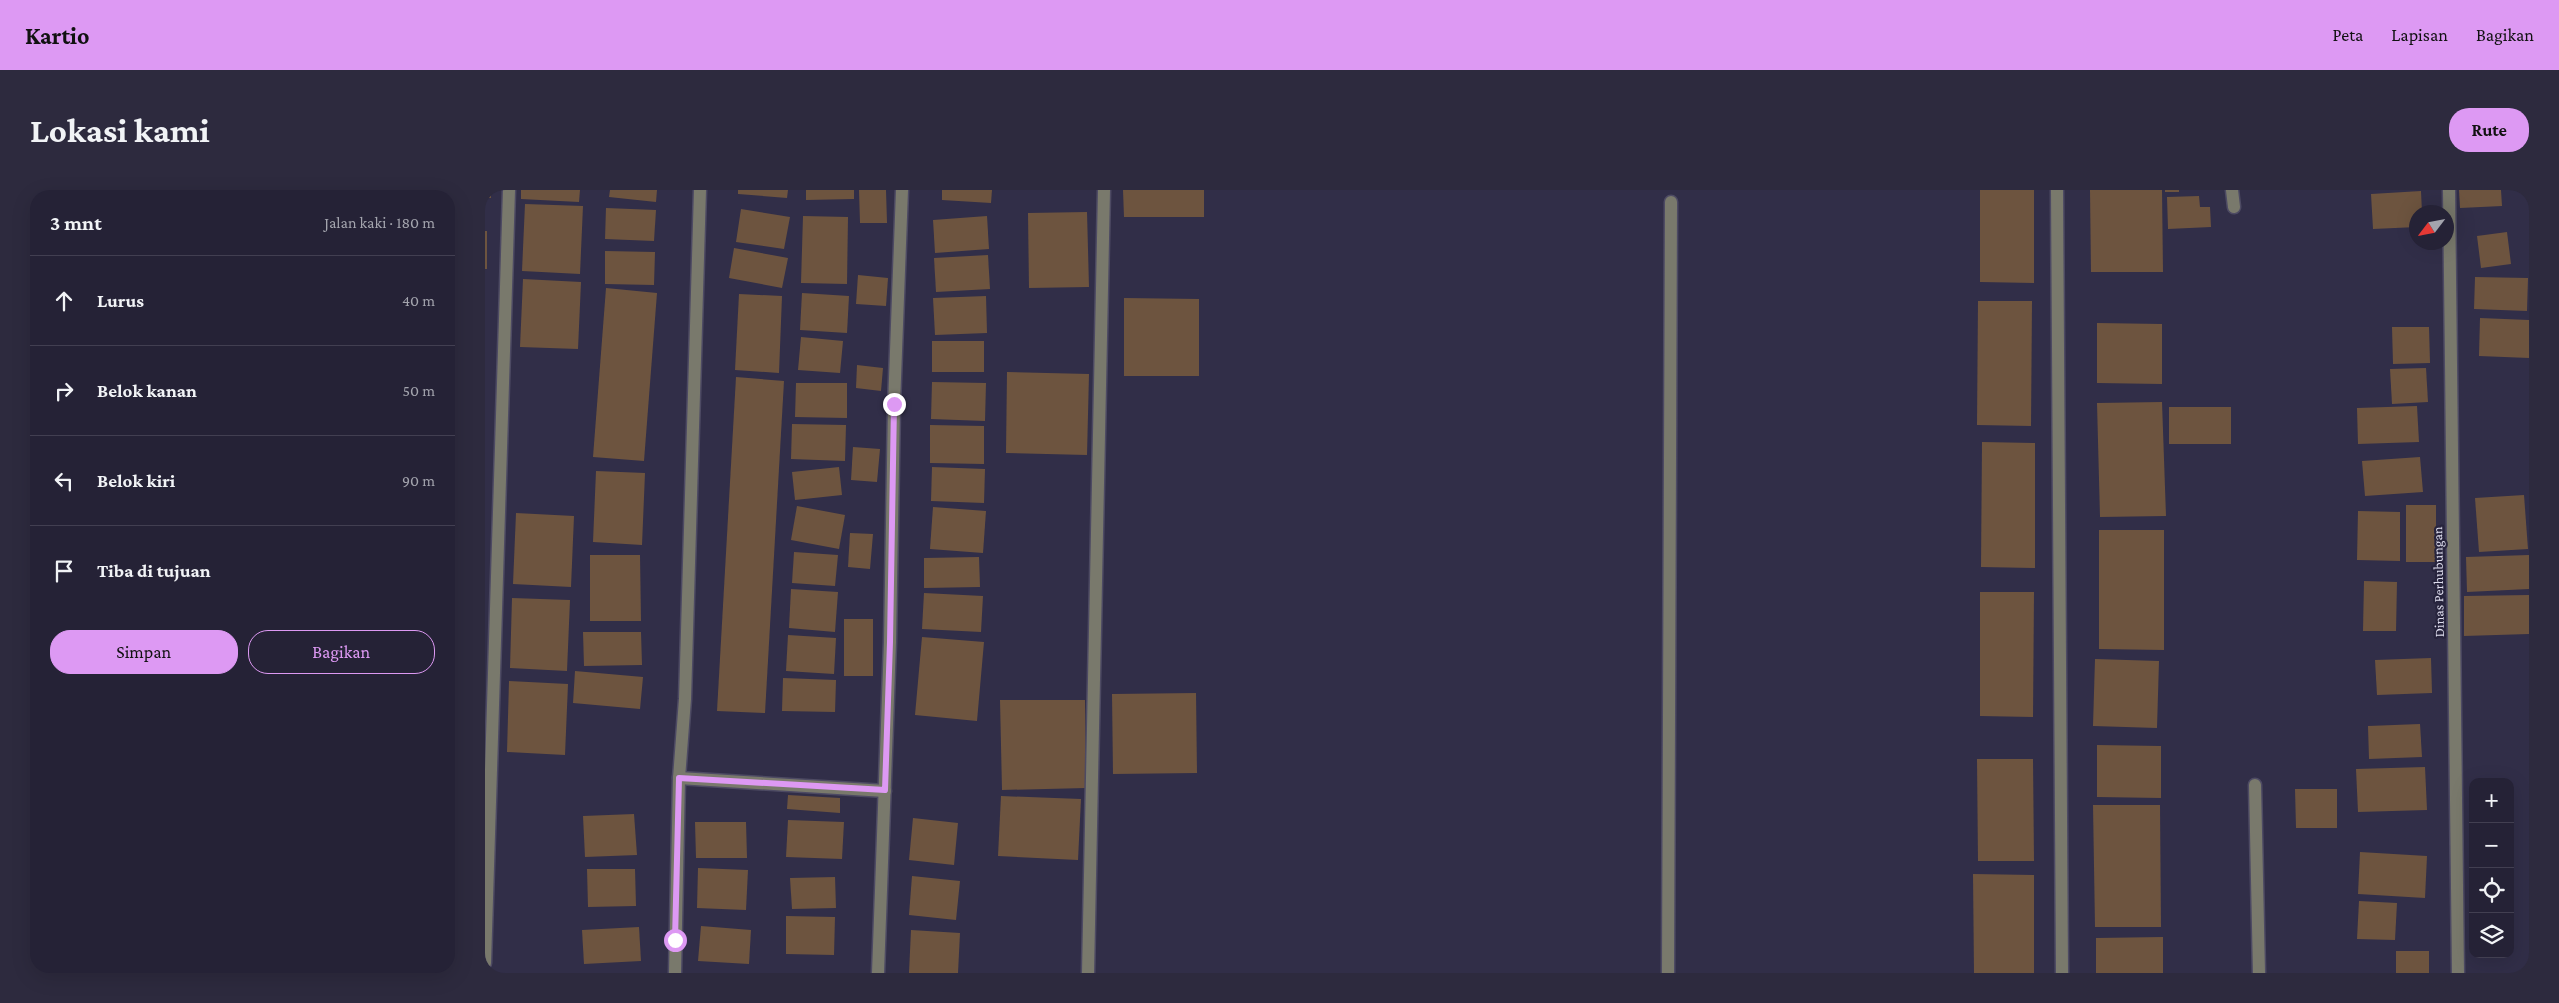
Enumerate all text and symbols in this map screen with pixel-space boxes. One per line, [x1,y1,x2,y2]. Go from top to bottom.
text: Kartio [25,22,90,49]
text: Peta [2333,25,2363,45]
text: Lapisan [2391,25,2448,45]
text: Bagikan [2476,25,2534,45]
button: Rute [2449,108,2529,152]
text: Lokasi kami [30,111,210,150]
north arrow [2409,205,2454,250]
text: 3 mnt [50,211,102,235]
text: Jalan kaki · 180 m [324,214,435,231]
icon: ahead [50,287,78,315]
text: Lurus [97,290,144,311]
text: 40 m [402,292,435,309]
icon: right [50,377,78,405]
text: Belok kanan [97,380,197,401]
text: 50 m [403,382,435,399]
route end [883,393,906,416]
icon: left [50,467,78,495]
text: Belok kiri [97,470,175,491]
text: 90 m [402,472,435,489]
street label: Dinas Perhubungan [2429,526,2447,637]
icon: arrive [50,557,78,585]
text: Tiba di tujuan [97,560,211,581]
button: Simpan [50,630,238,674]
button: Bagikan [248,630,435,674]
map controls [2469,778,2514,958]
button: + [2469,778,2514,823]
button: − [2469,823,2514,868]
button: locate [2469,868,2514,913]
button: layers [2469,913,2514,958]
route start [664,929,687,952]

